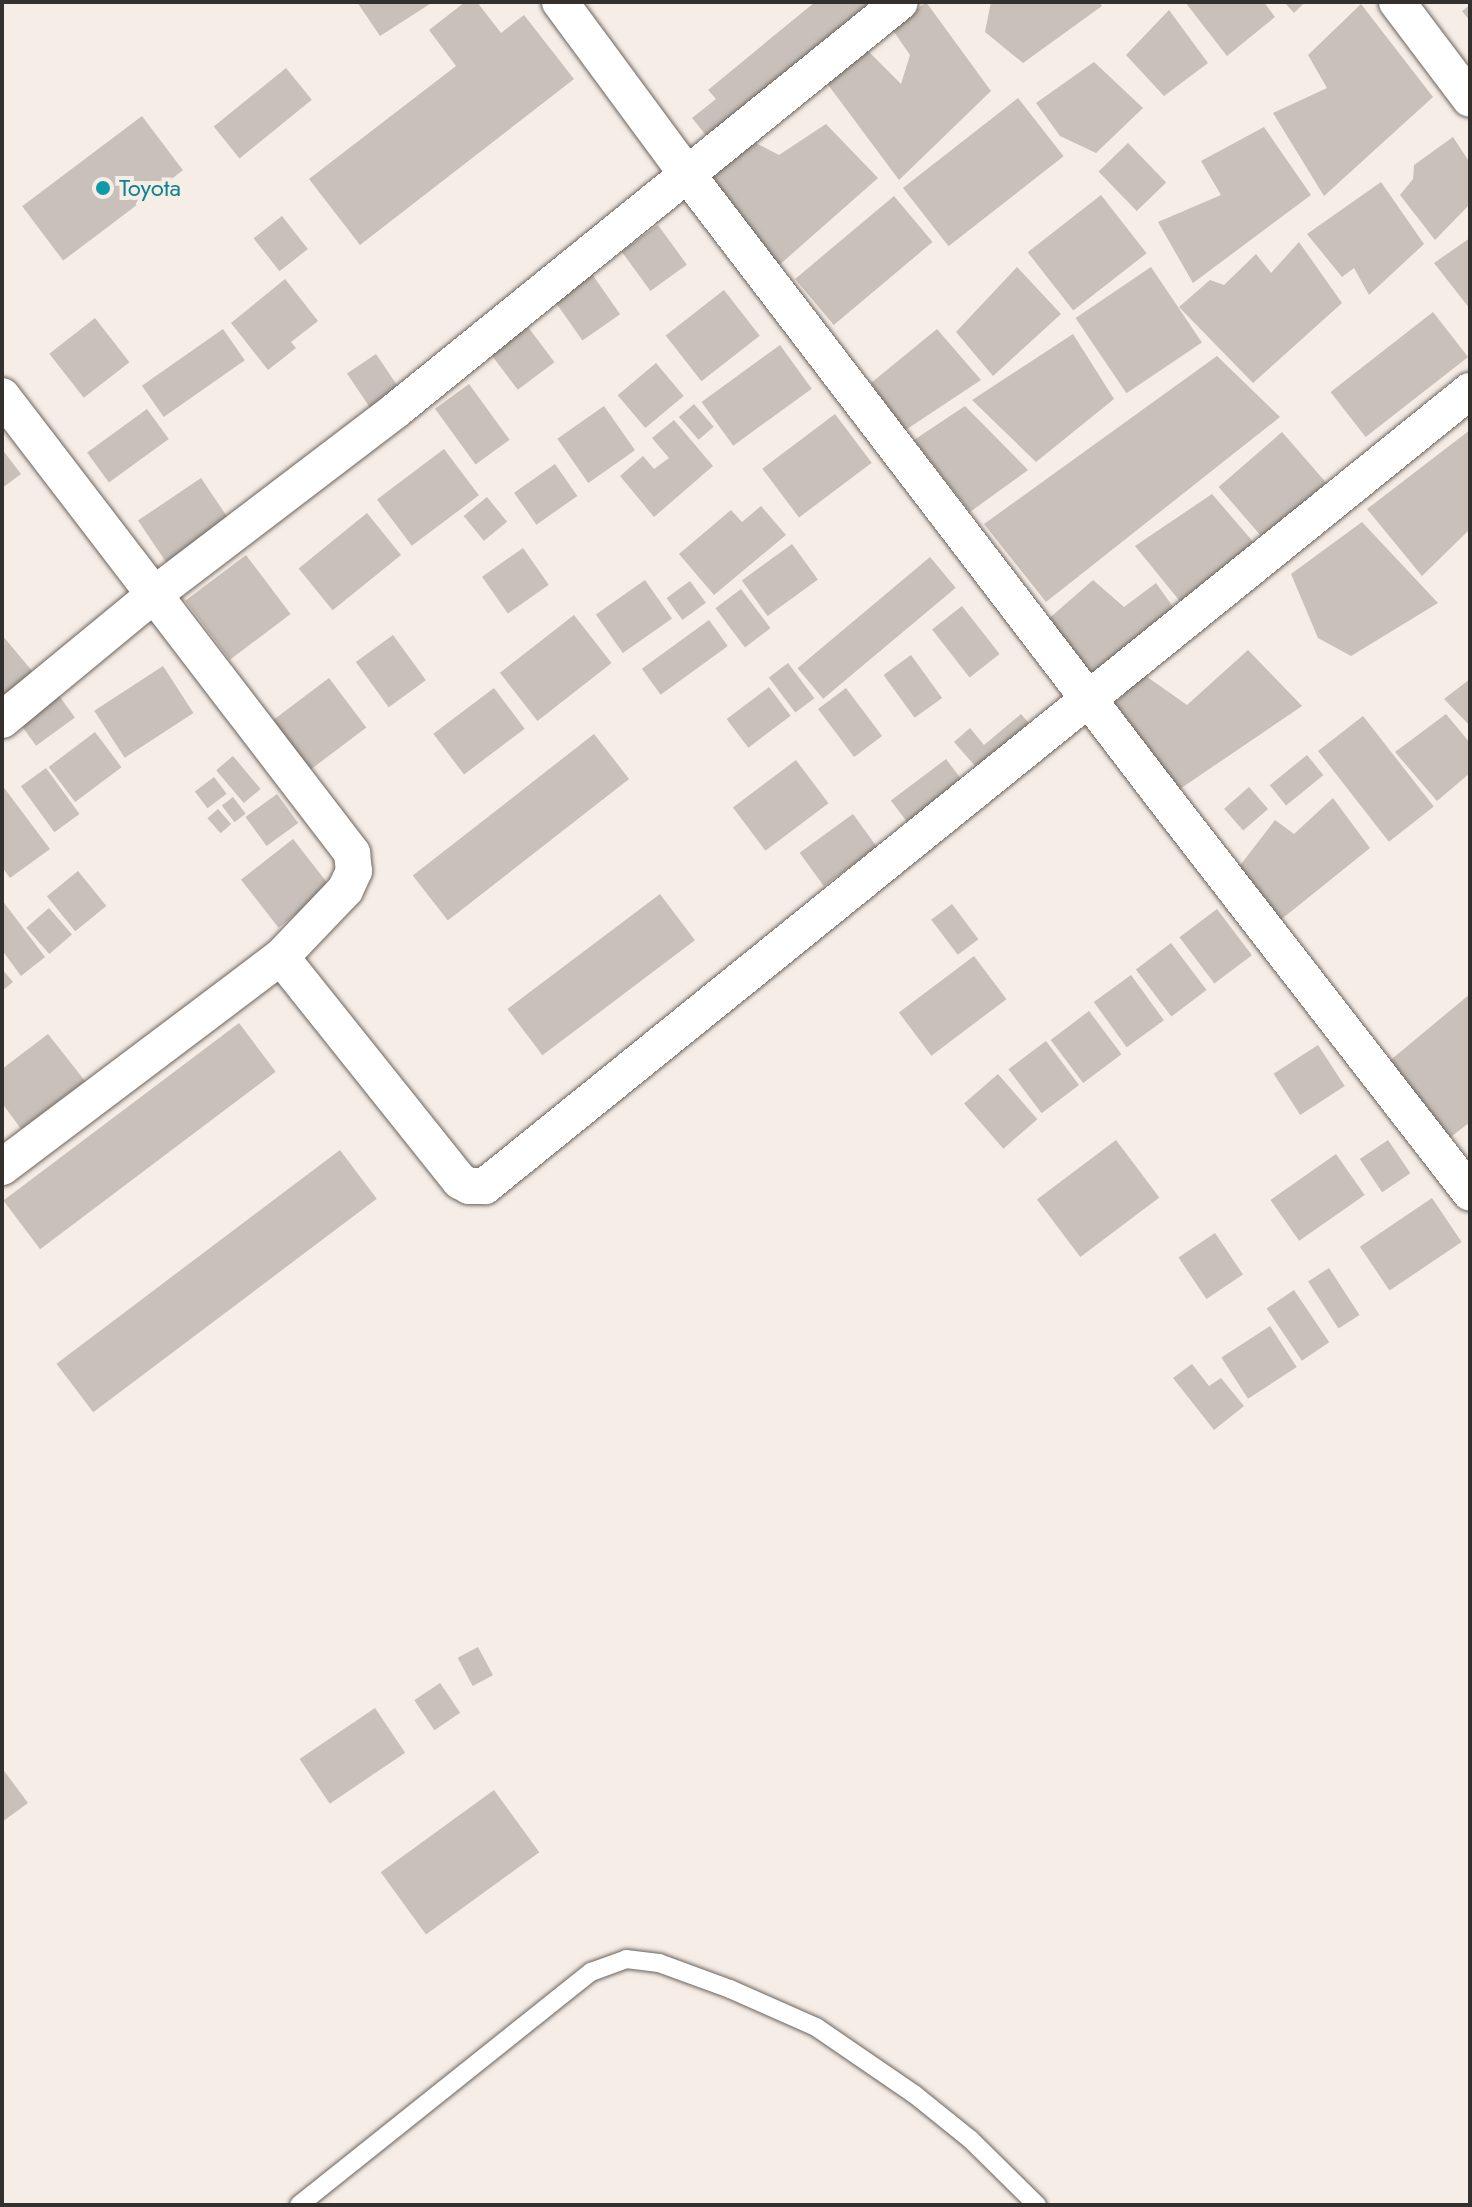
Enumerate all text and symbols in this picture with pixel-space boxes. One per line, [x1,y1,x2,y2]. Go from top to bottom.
place label: Toyota [119,174,181,202]
marker: Toyota [94,179,112,197]

